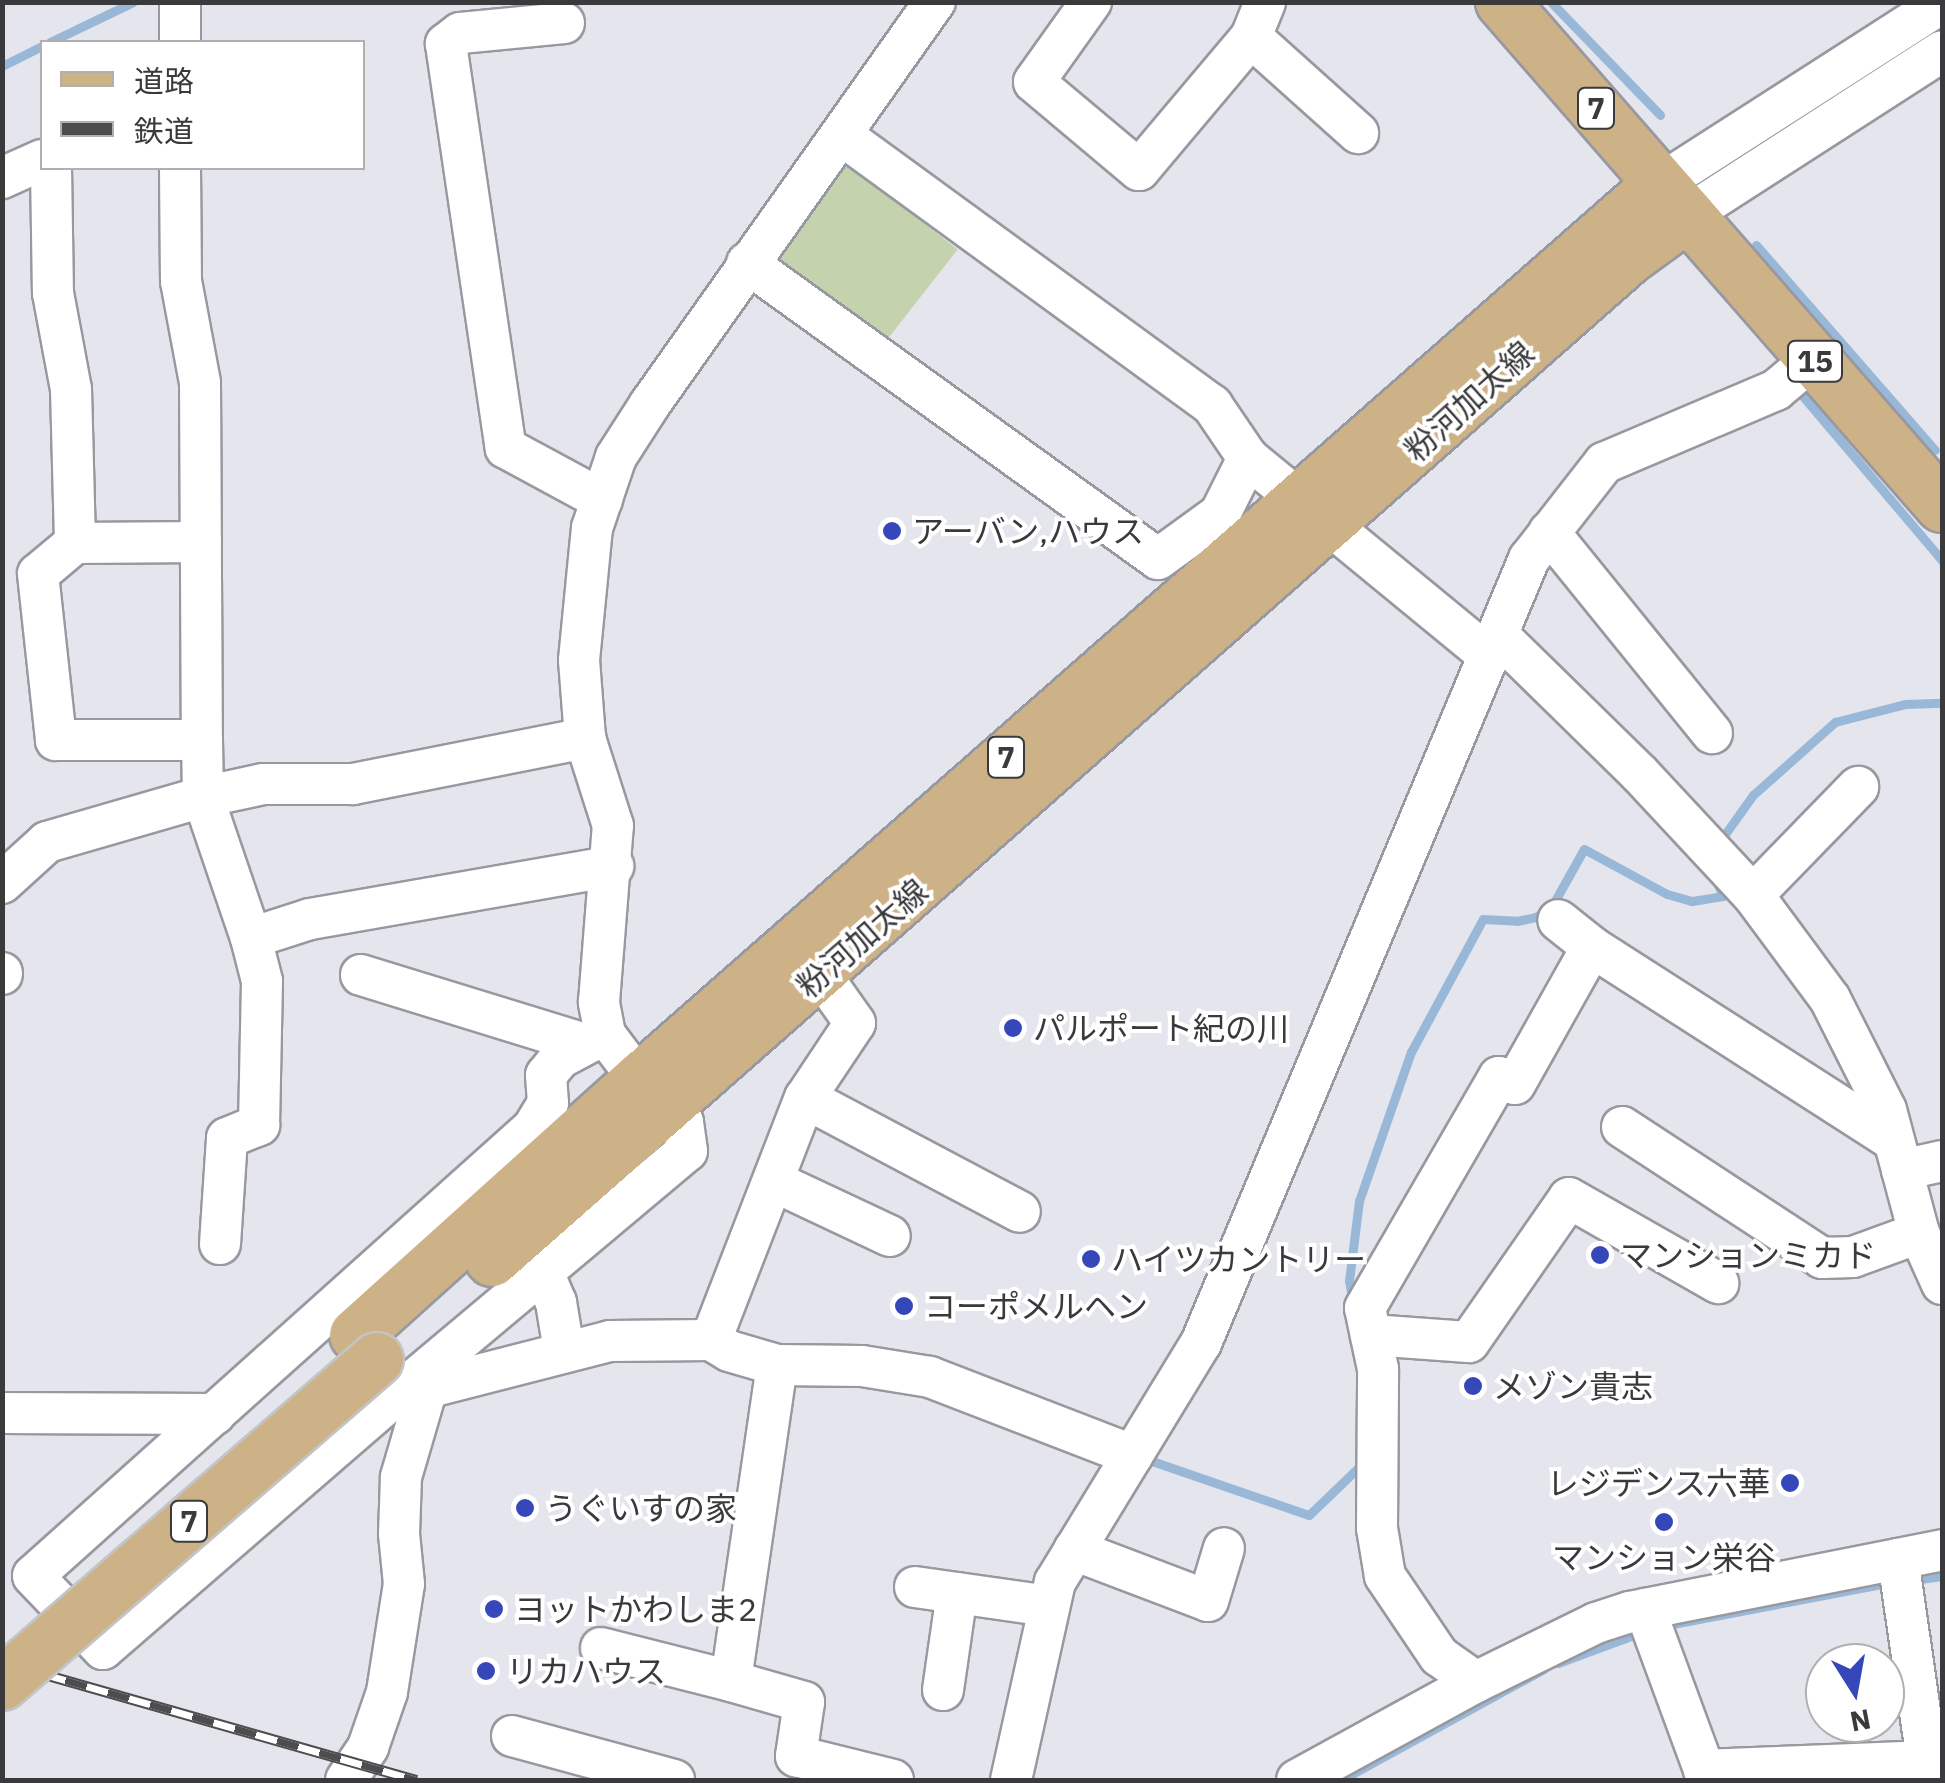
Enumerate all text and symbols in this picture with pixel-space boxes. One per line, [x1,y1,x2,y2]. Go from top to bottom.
legend [40,40,365,170]
text: 道路 [134,61,194,100]
road number: 7 [1576,83,1616,133]
text: 鉄道 [134,111,194,150]
street label: 粉河加太線 [1397,333,1541,469]
road number: 15 [1785,336,1845,386]
place label: アーバン,ハウス [912,512,1143,550]
marker: アーバン,ハウス [881,520,903,542]
road number: 7 [986,732,1026,782]
street label: 粉河加太線 [789,871,935,1005]
place label: パルポート紀の川 [1033,1009,1289,1047]
marker: パルポート紀の川 [1002,1017,1024,1039]
place label: マンションミカド [1620,1236,1876,1274]
place label: ハイツカントリー [1111,1240,1367,1278]
marker: マンションミカド [1589,1244,1611,1266]
marker: ハイツカントリー [1080,1248,1102,1270]
place label: コーポメルヘン [924,1287,1148,1325]
marker: コーポメルヘン [893,1295,915,1317]
place label: メゾン貴志 [1493,1367,1653,1405]
marker: メゾン貴志 [1462,1375,1484,1397]
place label: レジデンス六華 [1546,1464,1770,1502]
marker: レジデンス六華 [1779,1472,1801,1494]
place label: うぐいすの家 [545,1489,737,1527]
road number: 7 [169,1496,209,1546]
marker: うぐいすの家 [514,1497,536,1519]
marker: マンション栄谷 [1653,1511,1675,1533]
place label: マンション栄谷 [1552,1538,1776,1576]
place label: ヨットかわしま2 [514,1590,757,1628]
marker: ヨットかわしま2 [483,1598,505,1620]
north arrow [1805,1643,1905,1743]
place label: リカハウス [506,1652,666,1690]
marker: リカハウス [475,1660,497,1682]
text: N [1847,1701,1874,1741]

